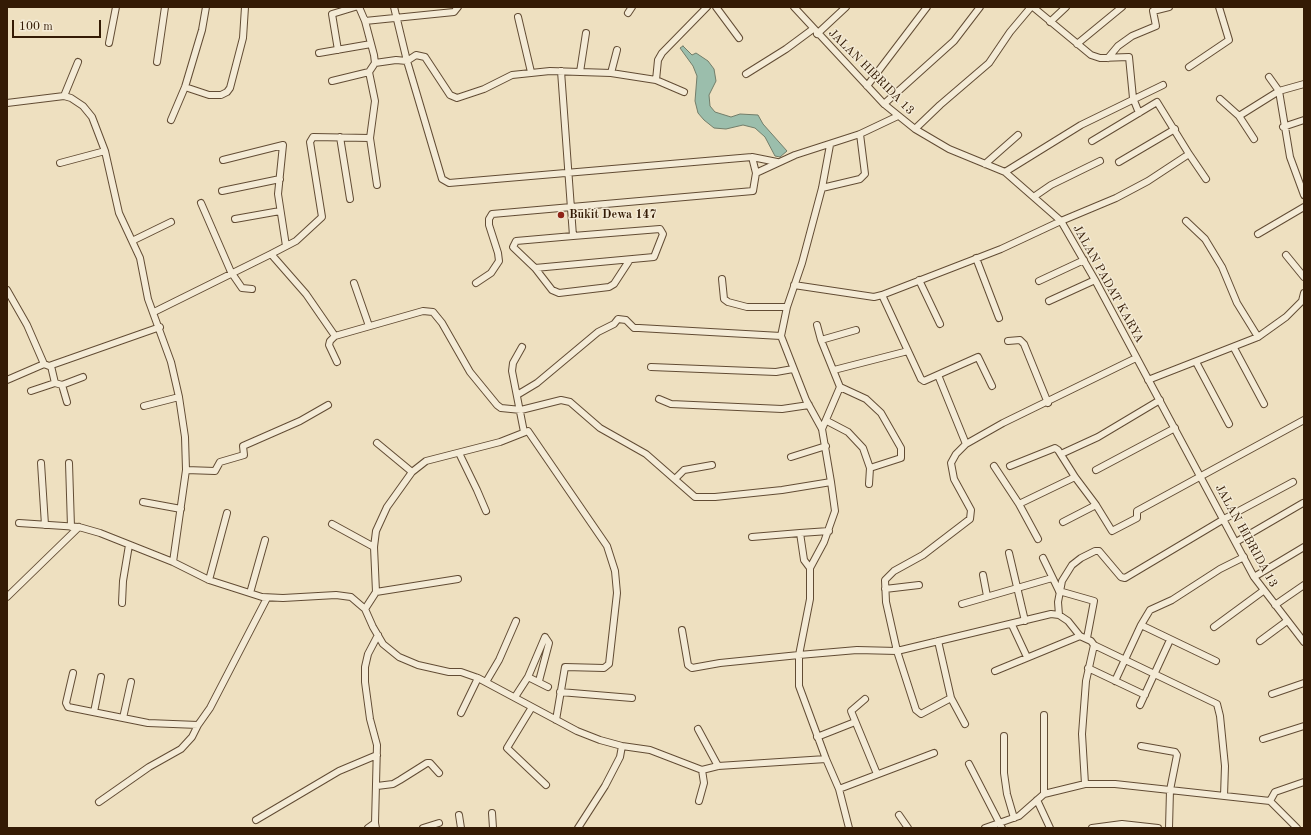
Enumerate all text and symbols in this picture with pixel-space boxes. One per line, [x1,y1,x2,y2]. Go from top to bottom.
scale bar [14,12,103,38]
text: 100 m [19,21,53,33]
street label: JALAN HIBRIDA 13 [825,26,917,118]
place label: Bukit Dewa 147 [569,208,656,222]
marker: Bukit Dewa 147 [556,210,566,220]
street label: JALAN PADAT KARYA [1070,223,1146,345]
street label: JALAN HIBRIDA 13 [1212,482,1280,590]

